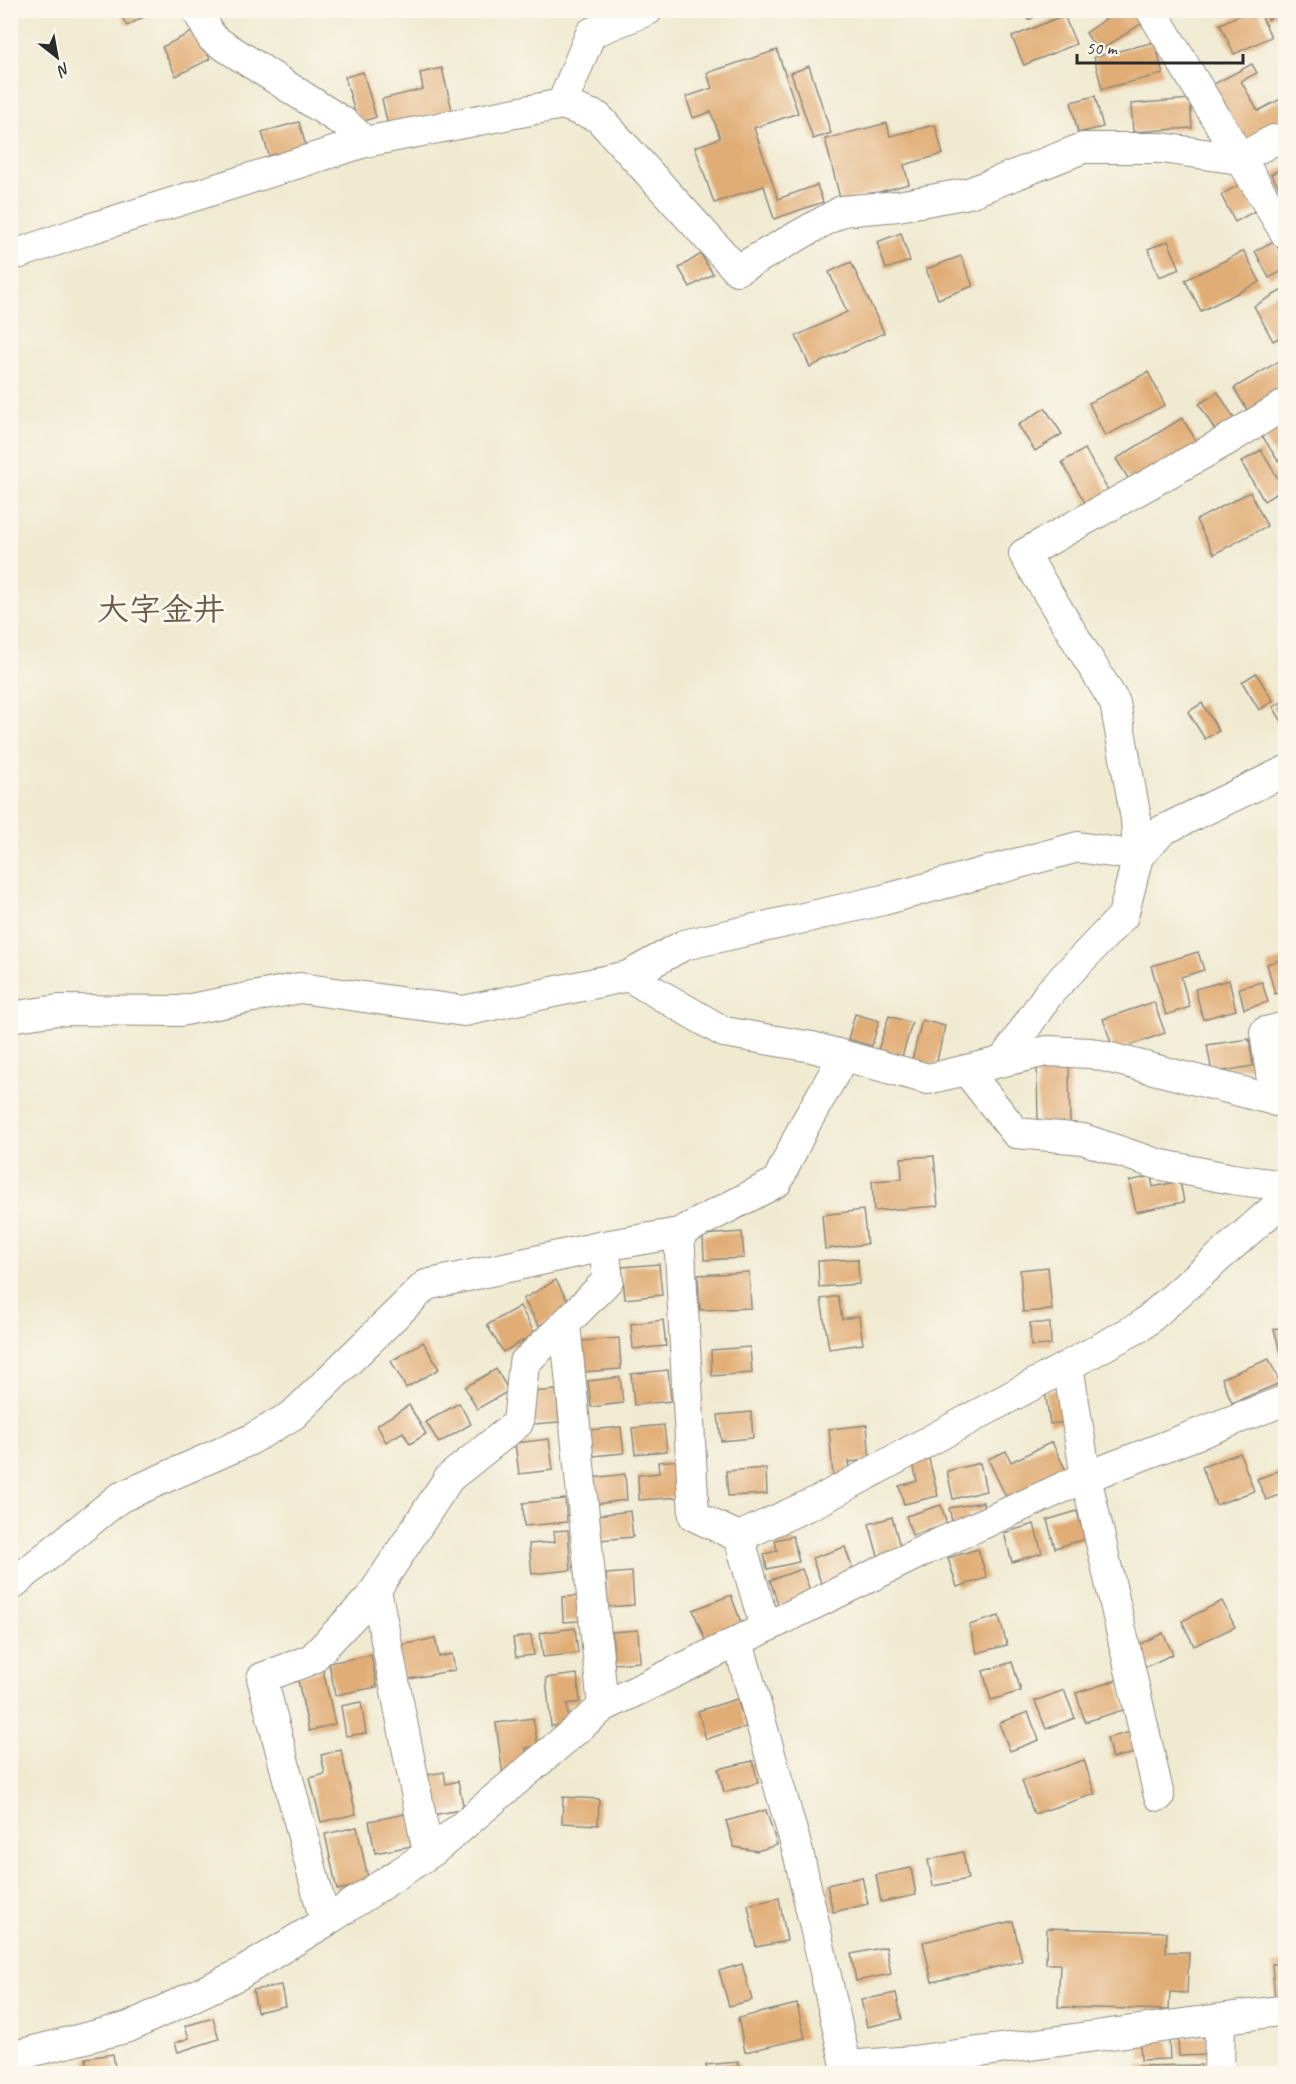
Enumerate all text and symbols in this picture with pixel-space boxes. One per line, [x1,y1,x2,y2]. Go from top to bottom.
north arrow [27,27,87,87]
scale bar [1077,27,1244,65]
text: 50 m [1086,37,1119,59]
text: N [52,58,74,82]
district label: 大字金井 [97,589,225,630]

